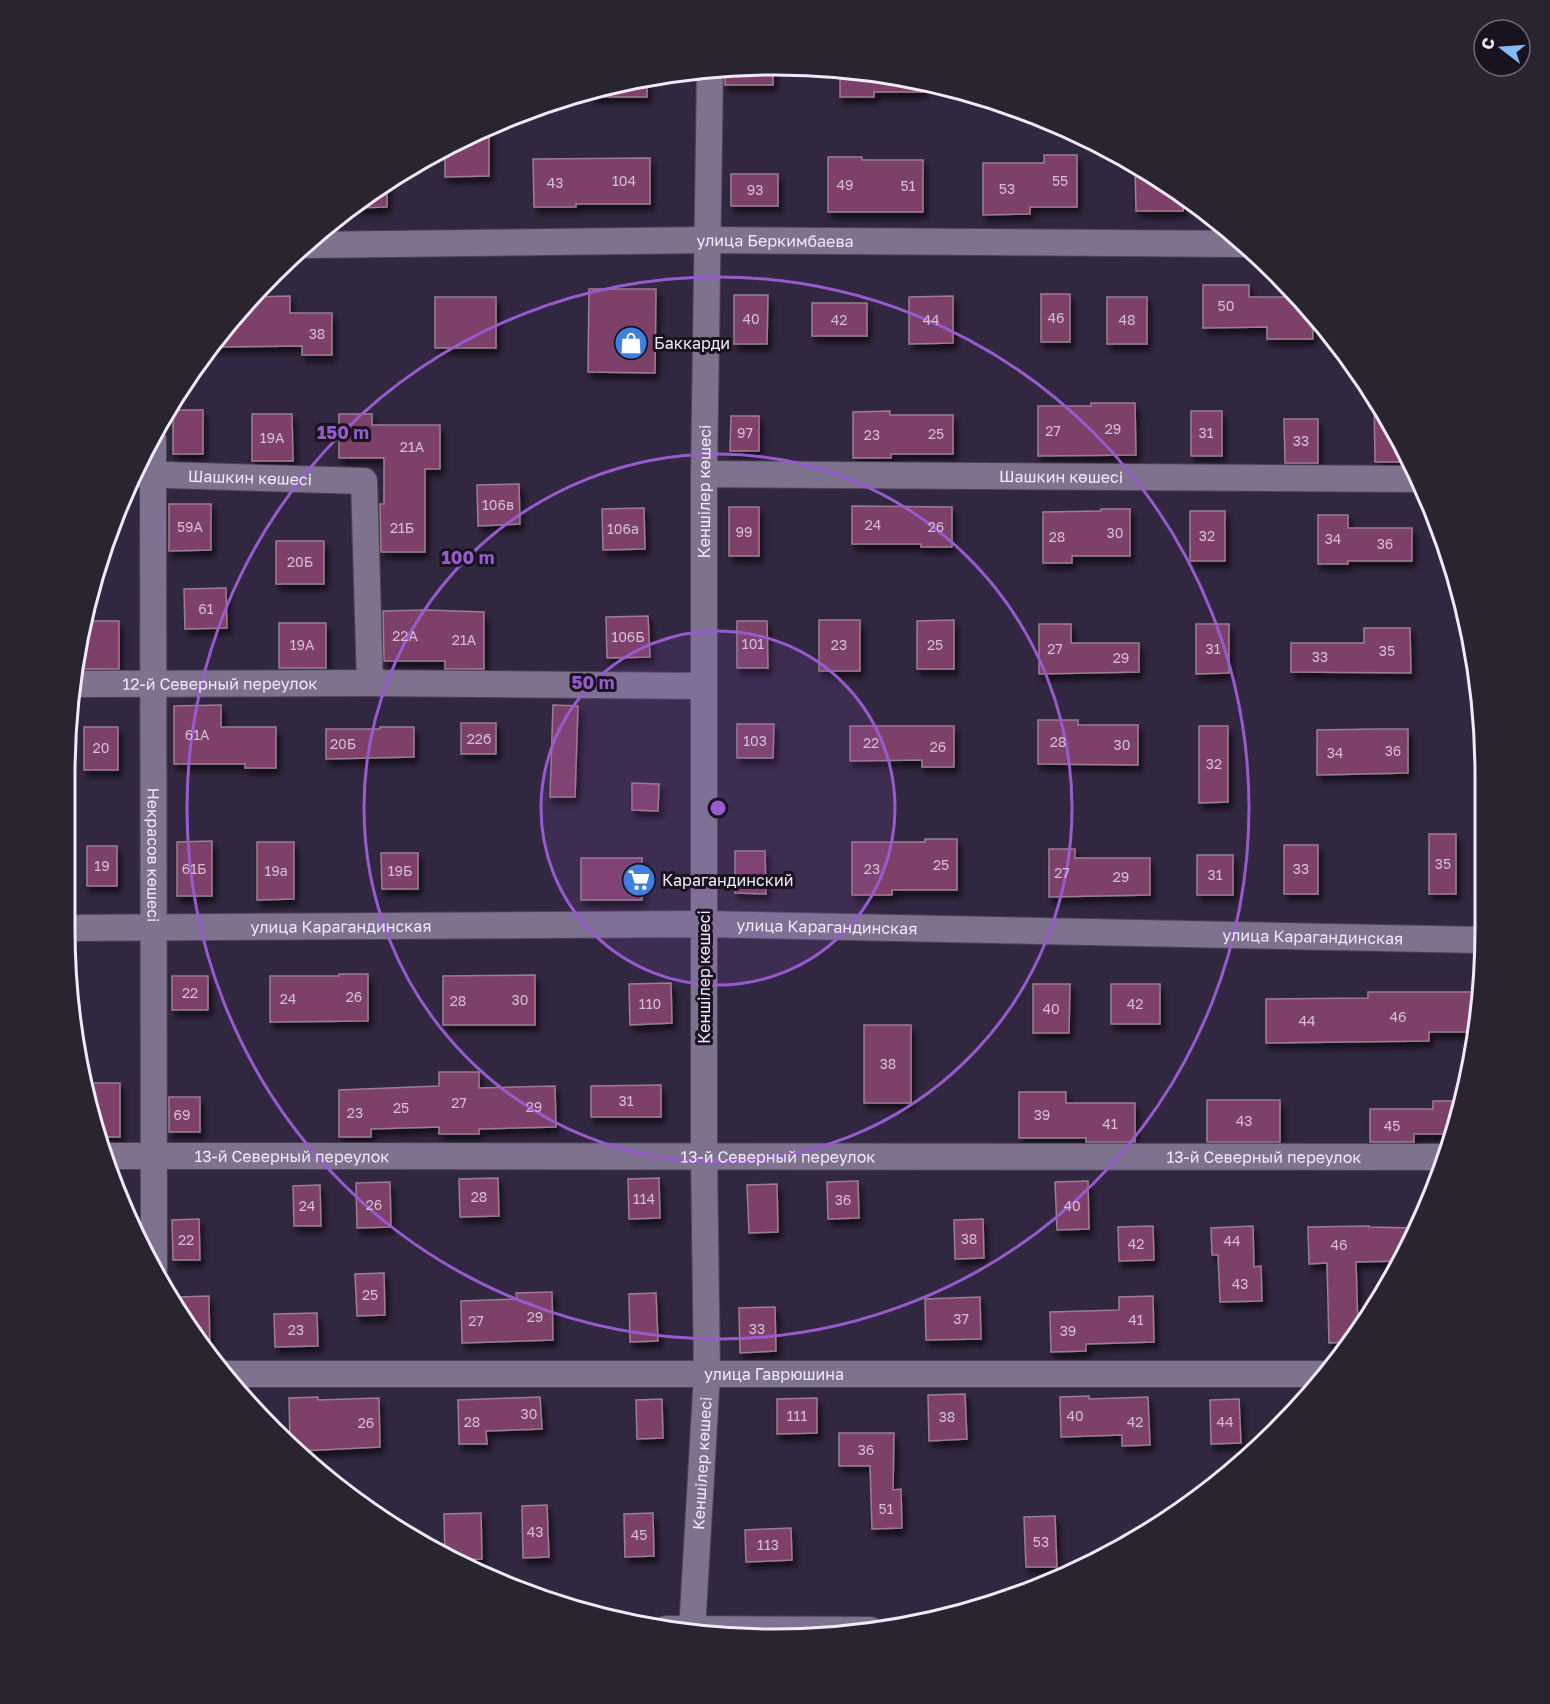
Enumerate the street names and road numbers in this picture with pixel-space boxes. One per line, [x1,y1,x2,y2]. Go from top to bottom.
street label: улица Беркимбаева [696,230,854,251]
street label: Кеншілер көшесі [694,425,715,558]
street label: Шашкин көшесі [188,466,312,489]
street label: Шашкин көшесі [999,466,1123,487]
street label: 12-й Северный переулок [122,673,318,694]
street label: Некрасов көшесі [143,788,164,922]
street label: Кеншілер көшесі [694,910,714,1044]
street label: улица Карагандинская [736,915,918,938]
street label: улица Карагандинская [250,916,432,937]
street label: улица Карагандинская [1222,925,1404,948]
street label: 13-й Северный переулок [194,1146,390,1166]
street label: 13-й Северный переулок [680,1146,876,1167]
street label: 13-й Северный переулок [1166,1147,1362,1167]
street label: улица Гаврюшина [704,1364,844,1384]
street label: Кеншілер көшесі [688,1396,716,1531]

